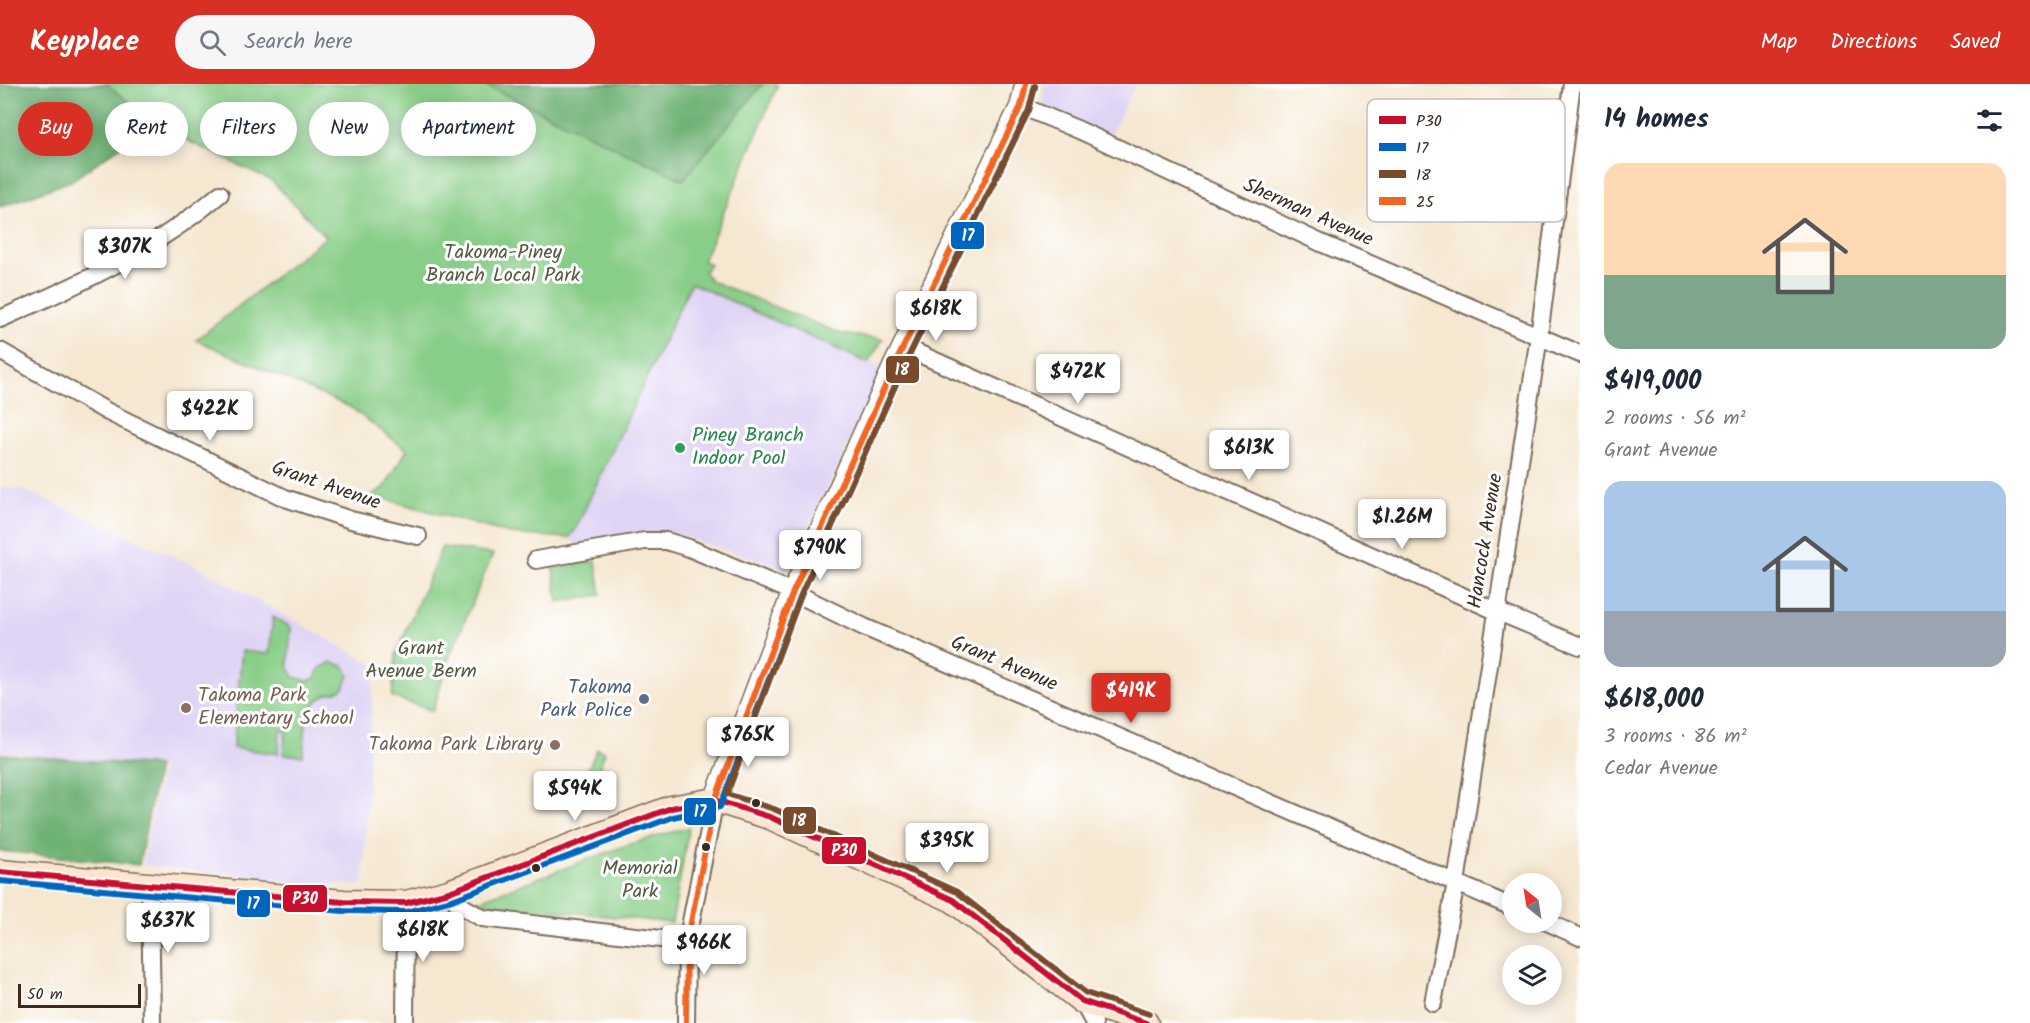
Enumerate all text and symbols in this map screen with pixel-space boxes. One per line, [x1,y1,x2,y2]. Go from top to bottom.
search box [175,15,595,69]
text: Keyplace [30,20,139,65]
text: Search here [244,25,353,60]
icon: search [196,26,229,59]
text: Map [1761,26,1797,59]
text: Directions [1830,26,1917,59]
text: Saved [1950,26,2000,59]
legend [1367,99,1565,222]
text: 14 homes [1604,99,1709,141]
chip: Buy [18,102,93,156]
chip: Rent [105,102,188,156]
chip: Filters [200,102,297,156]
chip: New [309,102,389,156]
chip: Apartment [401,102,536,156]
icon: filters [1973,104,2006,137]
text: P30 [1416,109,1442,134]
text: 17 [1416,136,1429,161]
text: 18 [1416,163,1431,188]
street label: Sherman Avenue [1238,170,1378,256]
text: 25 [1416,190,1435,215]
icon: home [1751,202,1859,310]
line badge: 17 [950,221,985,250]
text: 17 [962,224,975,249]
pin: $307K [83,229,167,280]
text: $307K [98,232,152,264]
park label: Takoma-Piney Branch Local Park [426,237,581,292]
pin: $618K [894,291,978,342]
text: $618K [910,294,962,326]
pin: $472K [1036,354,1120,405]
line badge: 18 [885,355,920,384]
text: $472K [1050,357,1106,389]
text: 18 [895,358,910,383]
text: $419,000 [1604,361,1701,403]
pin: $422K [168,391,252,442]
text: $422K [181,394,239,426]
text: 2 rooms · 56 m² [1604,403,1746,435]
place label: Piney Branch Indoor Pool [692,420,804,475]
pin: $613K [1207,430,1291,481]
text: $613K [1223,433,1275,465]
text: Grant Avenue [1604,435,1718,467]
marker: Piney Branch Indoor Pool [673,441,687,455]
street label: Grant Avenue [267,452,385,520]
street label: Hancock Avenue [1460,471,1512,611]
pin: $1.26M [1353,499,1451,550]
text: $1.26M [1372,502,1432,534]
icon: home [1751,520,1859,628]
pin: $790K [778,530,862,581]
text: $790K [793,533,847,565]
street label: Grant Avenue [945,627,1063,701]
park label: Grant Avenue Berm [365,633,477,688]
place label: Takoma Park Police [540,672,632,727]
pin: $419K [1089,673,1173,724]
text: $419K [1106,676,1156,708]
text: $618,000 [1604,679,1704,721]
place label: Takoma Park Elementary School [198,680,354,735]
marker: Takoma Park Police [637,692,651,706]
marker: Takoma Park Elementary School [179,701,193,715]
pin: $765K [706,717,790,768]
text: $765K [721,720,775,752]
text: 3 rooms · 86 m² [1604,721,1747,753]
place label: Takoma Park Library [369,729,544,761]
marker: Takoma Park Library [548,738,562,752]
text: Cedar Avenue [1604,753,1718,785]
pin: $594K [533,771,617,822]
text: $594K [547,774,603,806]
line badge: 17 [683,797,717,826]
unlabelled marker [750,797,762,809]
text: 17 [694,800,707,825]
line badge: 18 [782,806,817,835]
text: 18 [792,809,807,834]
pin: $395K [905,823,989,874]
text: $395K [919,826,975,858]
line badge: P30 [821,836,867,865]
text: P30 [831,839,858,864]
unlabelled marker [700,841,712,853]
park label: Memorial Park [602,853,678,908]
unlabelled marker [530,862,542,874]
north arrow [1502,873,1562,933]
map controls [1502,873,1562,1005]
line badge: P30 [282,884,328,913]
text: P30 [292,887,319,912]
line badge: 17 [236,889,271,918]
text: 17 [247,892,260,917]
pin: $637K [126,903,210,954]
text: $637K [140,906,196,938]
pin: $618K [381,912,465,963]
text: $618K [397,915,449,947]
pin: $966K [662,925,746,976]
text: $966K [676,928,732,960]
button: layers [1502,945,1562,1005]
scale bar [18,981,141,1008]
text: 50 m [27,982,63,1007]

